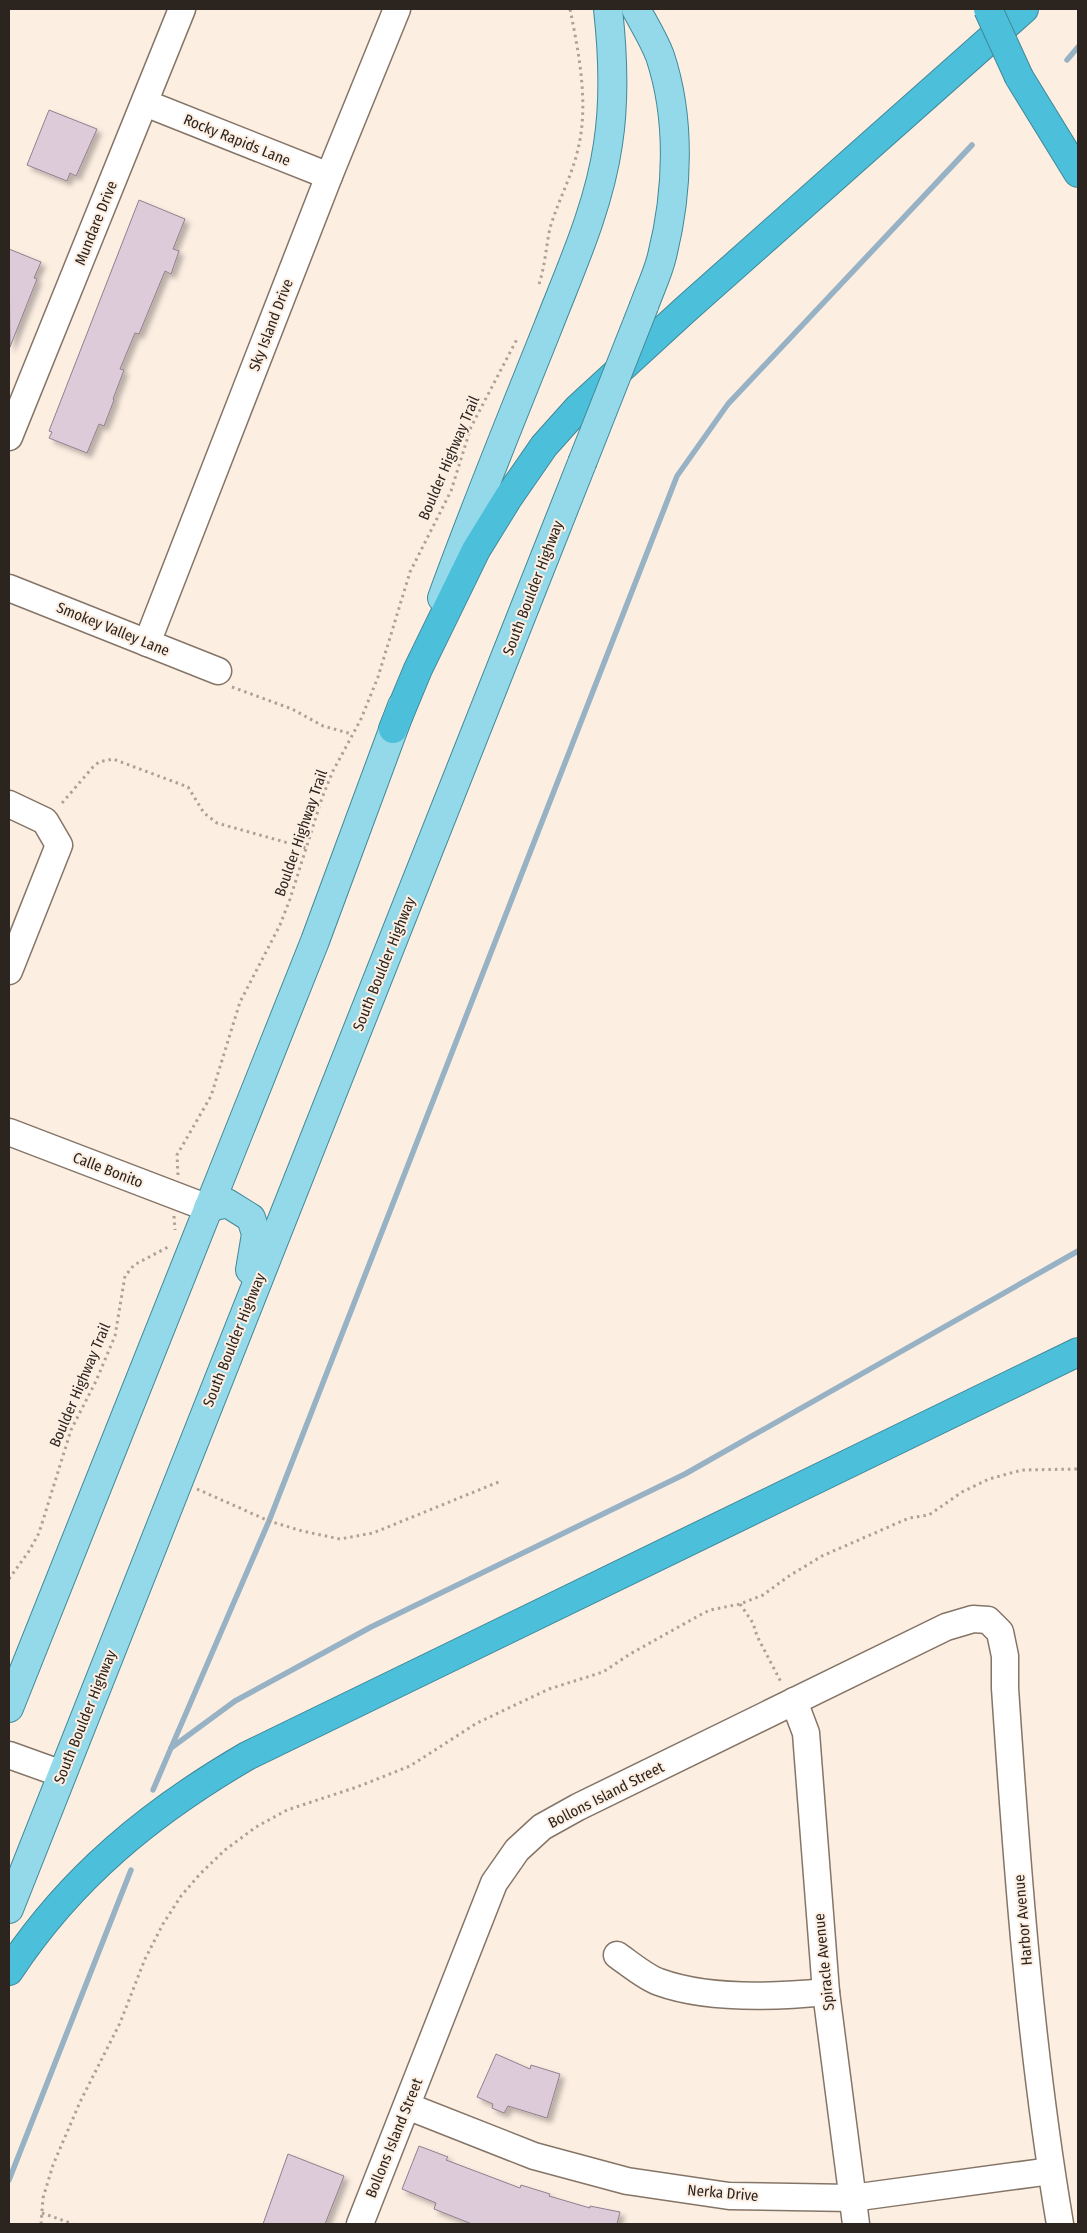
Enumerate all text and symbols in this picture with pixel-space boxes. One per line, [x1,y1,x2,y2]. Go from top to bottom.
street label: Rocky Rapids Lane [181,110,293,170]
street label: Mundare Drive [71,178,121,268]
street label: Sky Island Drive [245,276,297,374]
street label: Boulder Highway Trail [415,393,483,523]
street label: South Boulder Highway [499,518,567,658]
street label: Smokey Valley Lane [54,598,172,660]
street label: Boulder Highway Trail [271,767,331,899]
street label: South Boulder Highway [349,894,419,1034]
street label: Calle Bonito [70,1148,146,1192]
street label: South Boulder Highway [199,1270,269,1410]
street label: Boulder Highway Trail [46,1320,114,1450]
street label: South Boulder Highway [50,1647,120,1787]
street label: Bollons Island Street [545,1758,667,1832]
street label: Harbor Avenue [1010,1874,1036,1966]
street label: Spiracle Avenue [810,1913,838,2011]
street label: Bollons Island Street [362,2075,426,2201]
street label: Nerka Drive [687,2181,759,2205]

